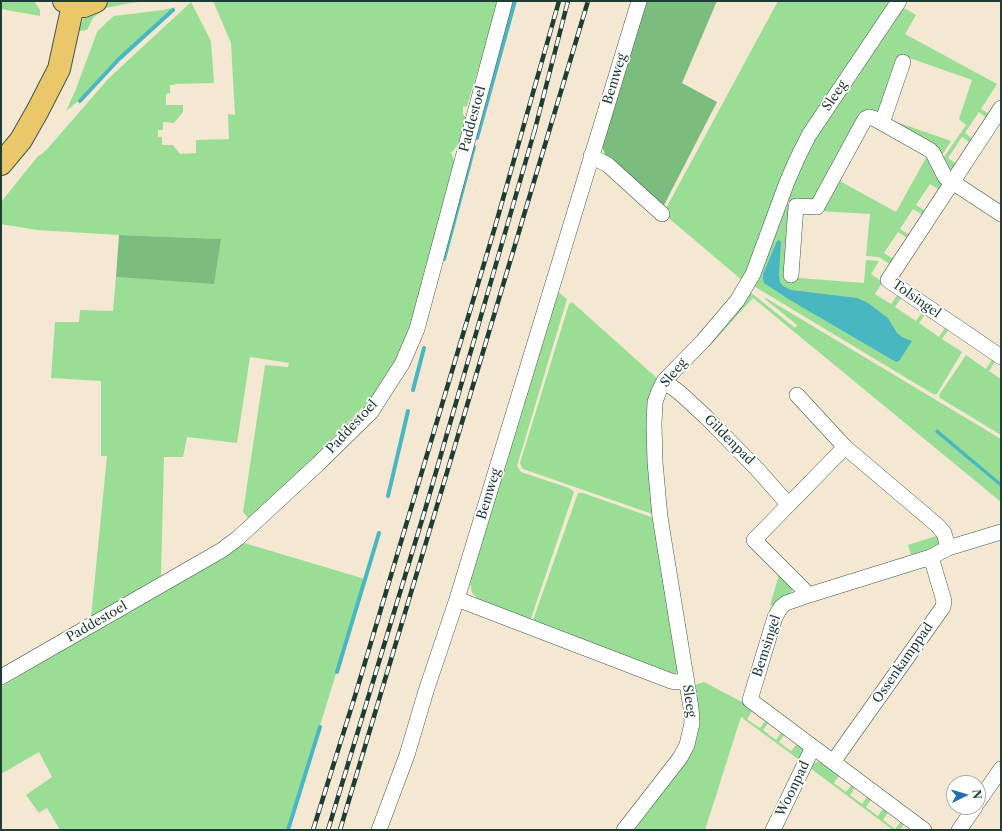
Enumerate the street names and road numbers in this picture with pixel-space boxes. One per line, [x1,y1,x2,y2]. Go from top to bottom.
street label: Bemweg [600,52,630,106]
street label: Sleeg [819,78,851,114]
street label: Paddestoel [457,84,489,154]
street label: Tolsingel [889,277,943,321]
street label: Sleeg [657,355,691,391]
street label: Paddestoel [323,397,381,457]
street label: Gildenpad [701,412,757,468]
street label: Bemweg [474,467,504,521]
street label: Paddestoel [64,598,130,646]
street label: Bemsingel [750,613,784,679]
street label: Ossenkamppad [869,620,937,706]
street label: Sleeg [679,684,699,718]
street label: Woonpad [773,759,813,819]

